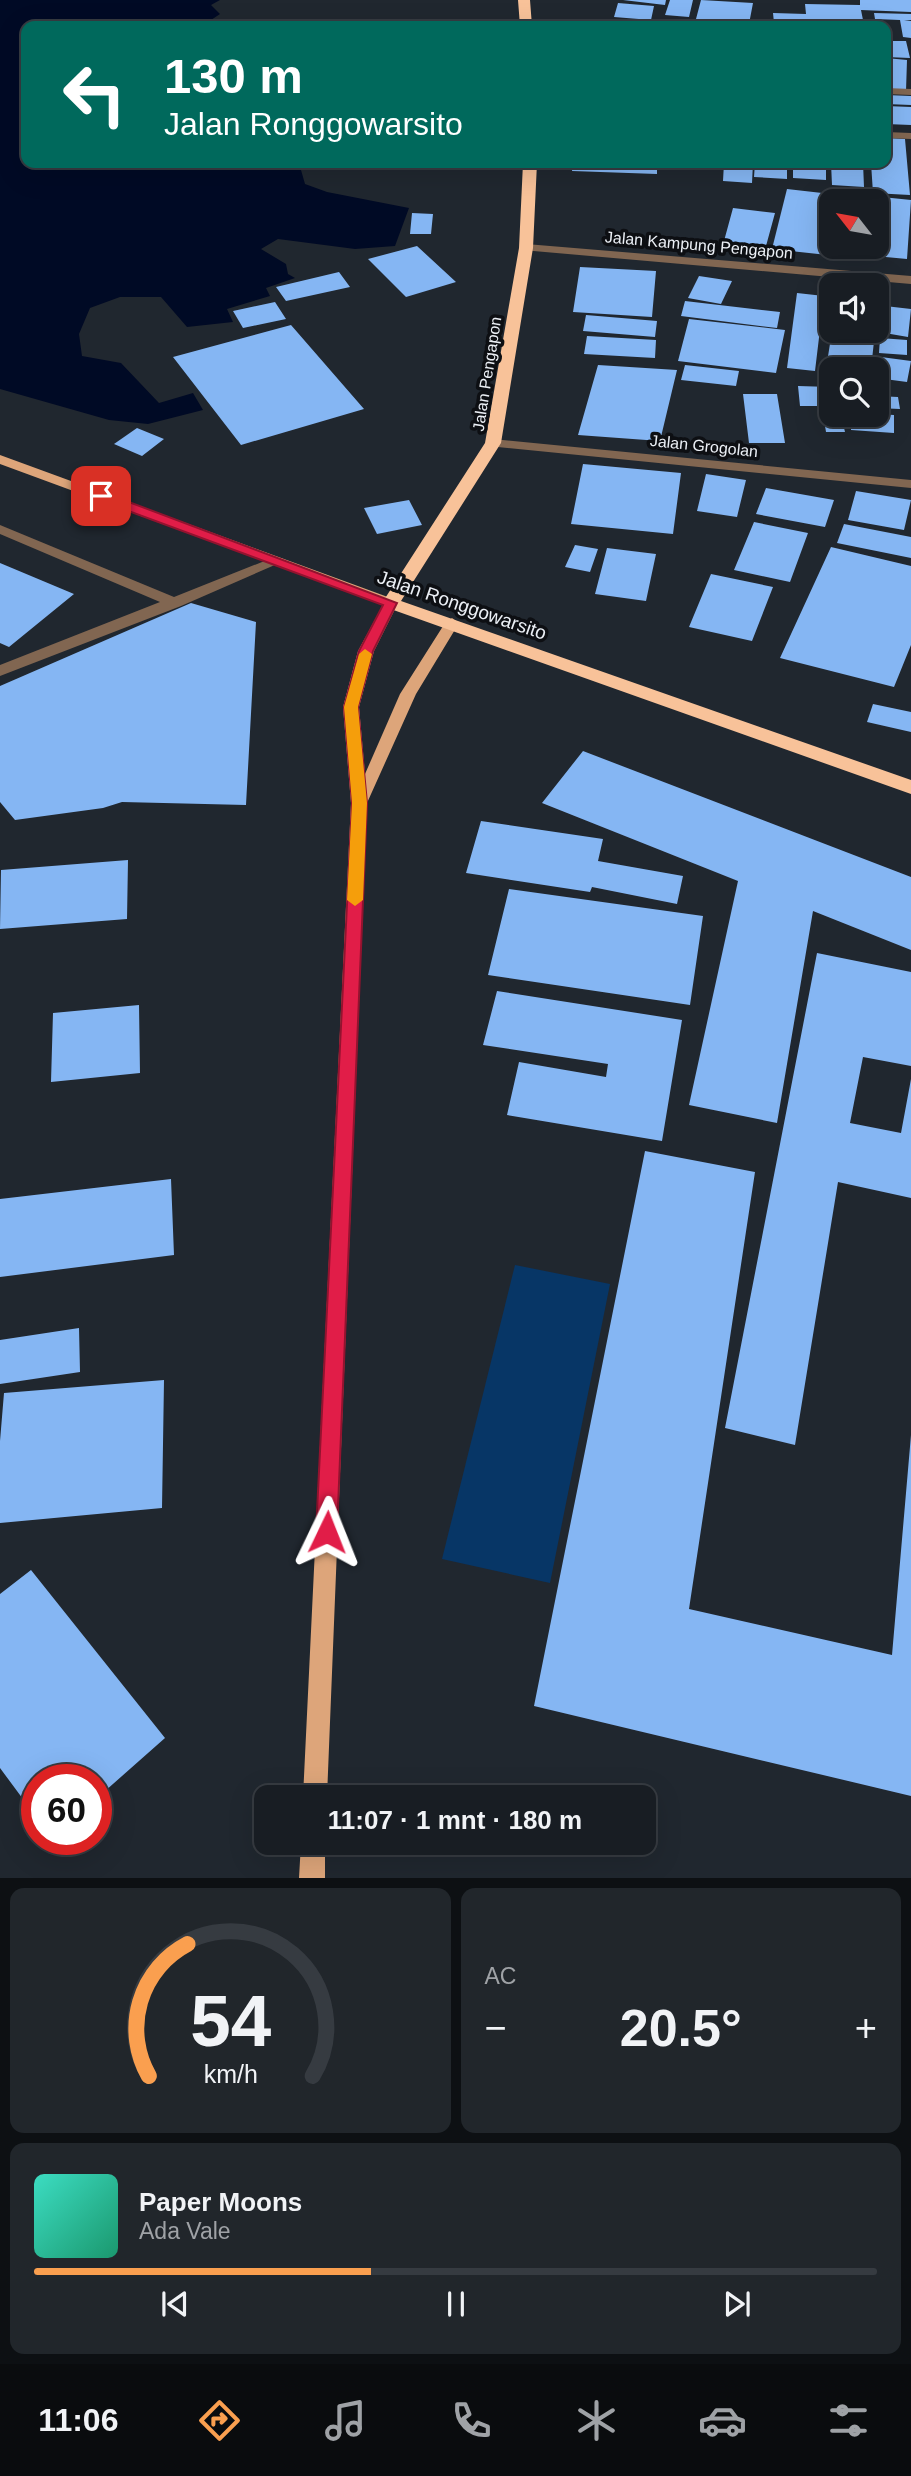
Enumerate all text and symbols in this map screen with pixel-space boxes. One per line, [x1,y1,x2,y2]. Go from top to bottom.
icon: left [49,49,140,140]
text: 130 m [164,49,303,103]
text: Jalan Ronggowarsito [164,106,463,142]
north arrow [819,189,889,259]
map controls [819,189,889,427]
street label: Jalan Kampung Pengapon [604,228,794,262]
button: sound [819,273,889,343]
street label: Jalan Pengapon [470,316,504,432]
button: search [819,357,889,427]
street label: Jalan Grogolan [649,432,759,460]
pin [71,466,131,526]
icon: arrive [82,477,120,515]
street label: Jalan Ronggowarsito [375,566,549,644]
position arrow [290,1495,364,1569]
speed limit sign: 60 [21,1764,112,1855]
text: 11:07 · 1 mnt · 180 m [328,1805,582,1835]
text: AC [485,1963,516,1989]
text: 54 [190,1981,271,2062]
text: 20.5° [620,1999,742,2057]
text: − [485,2007,507,2049]
text: + [855,2007,877,2049]
text: km/h [203,2060,257,2088]
text: Paper Moons [139,2187,302,2217]
text: Ada Vale [139,2218,231,2244]
icon: previous [156,2285,194,2323]
icon: pause [437,2285,475,2323]
icon: next [718,2285,756,2323]
icon: directions [195,2396,244,2445]
icon: music [321,2396,370,2445]
icon: phone [447,2396,496,2445]
icon: climate [572,2396,621,2445]
icon: car [698,2396,747,2445]
icon: filters [824,2396,873,2445]
text: 11:06 [38,2402,118,2438]

